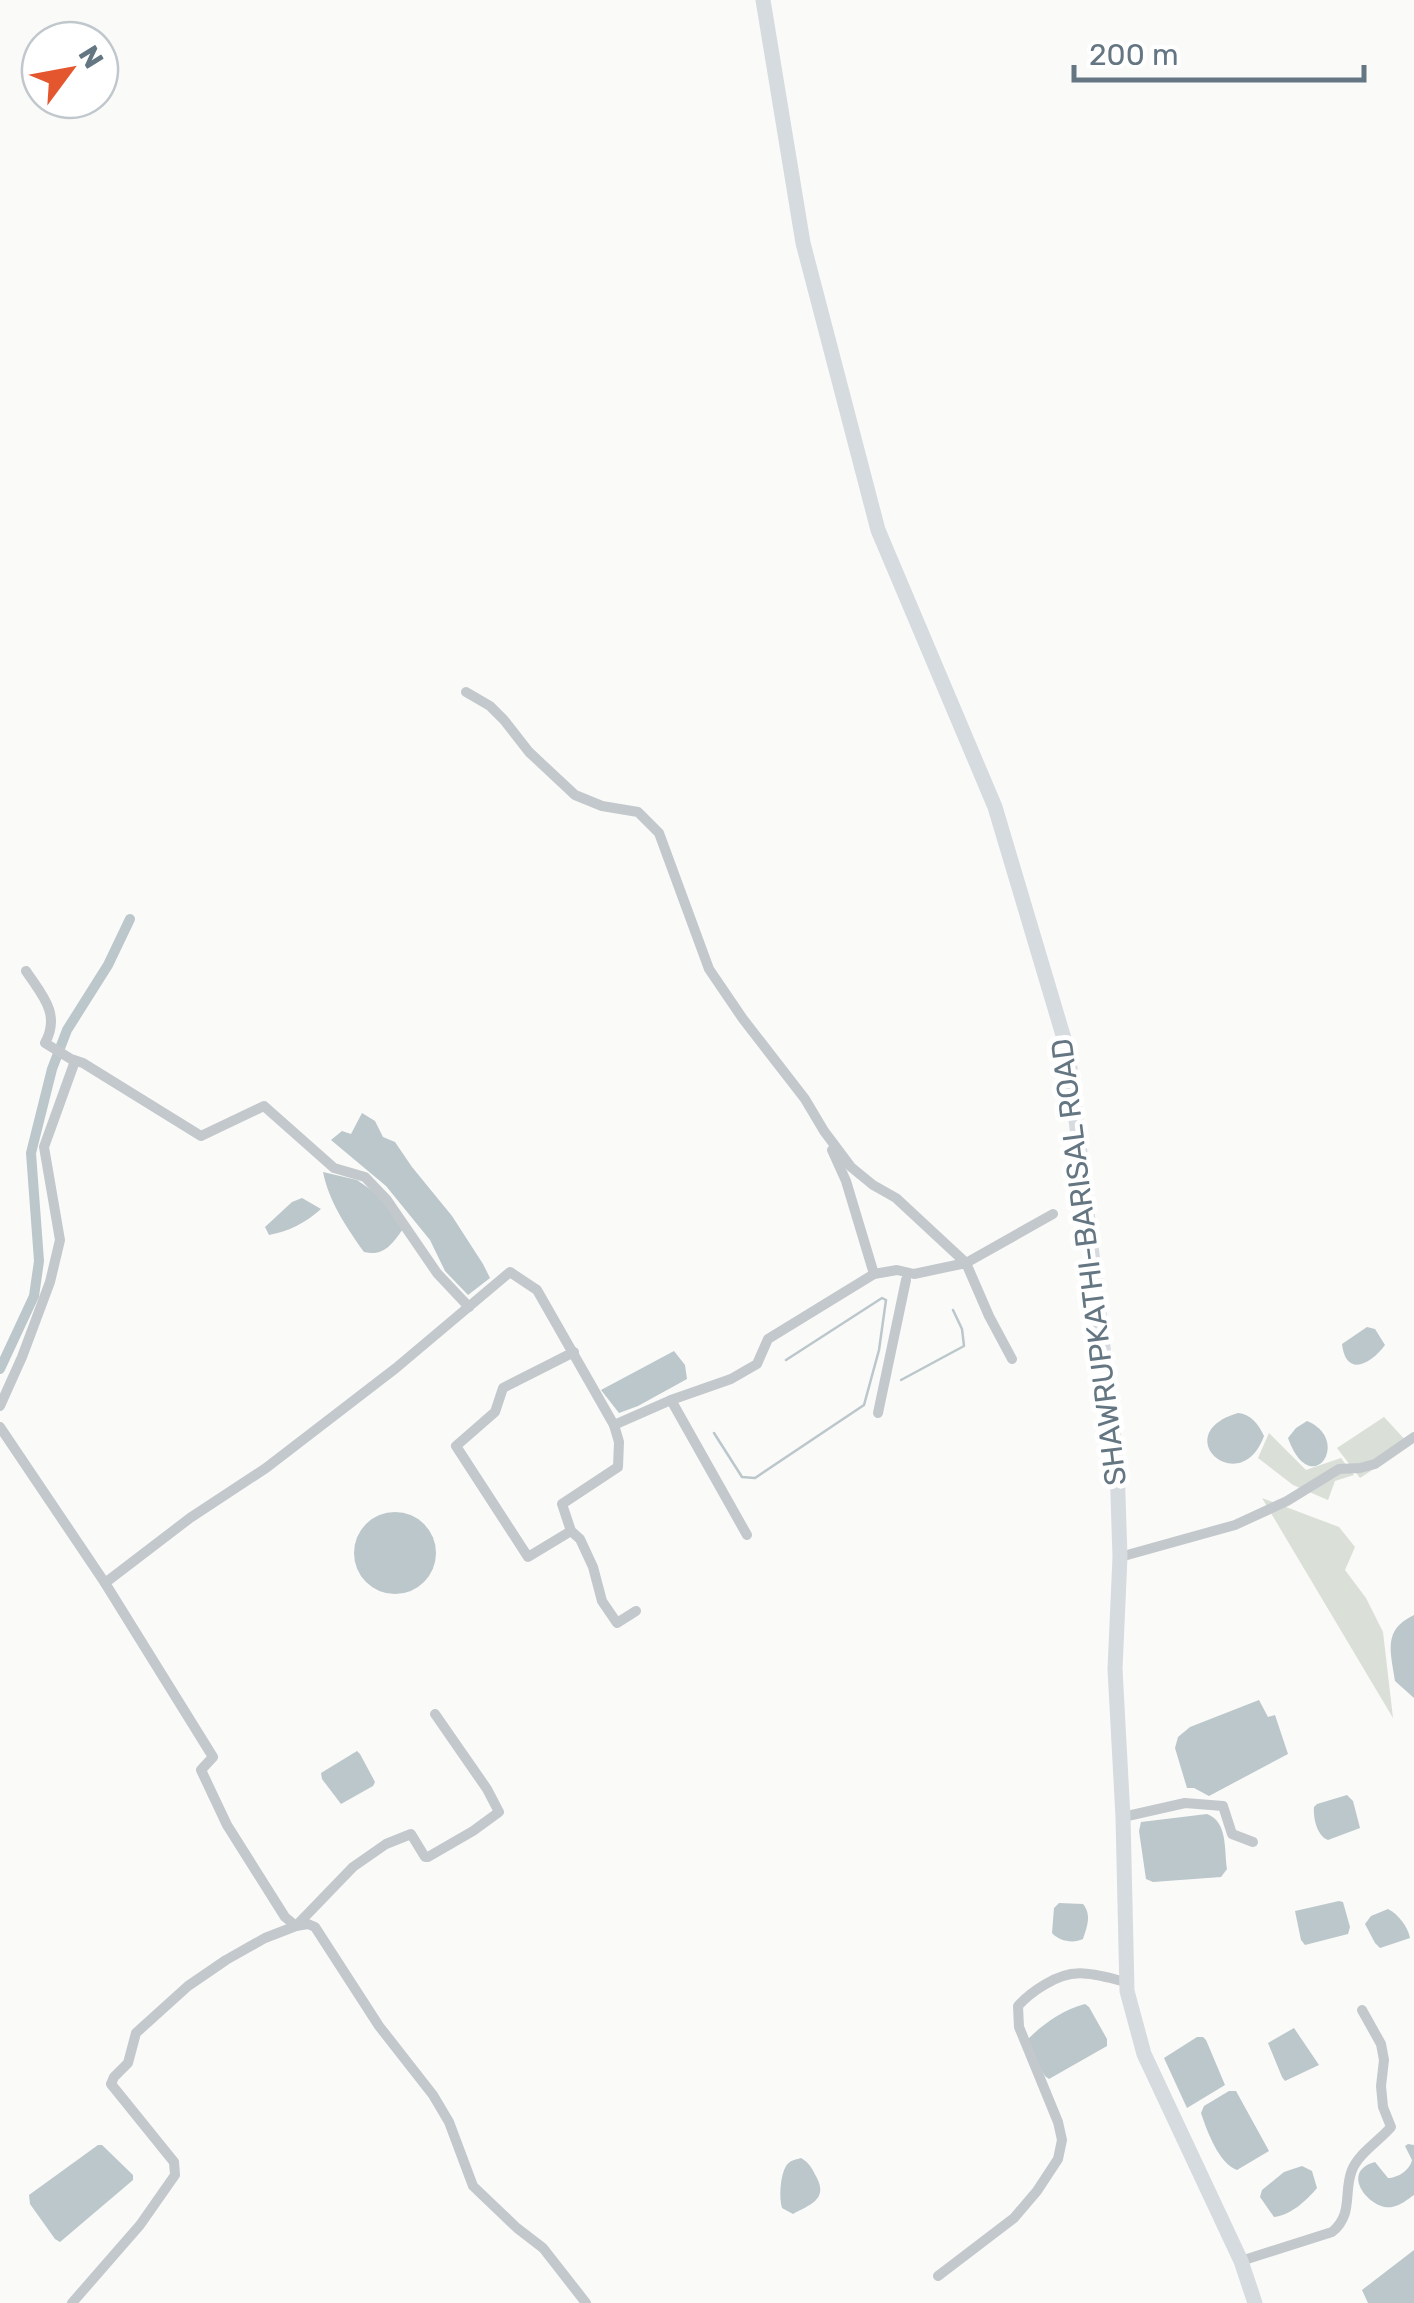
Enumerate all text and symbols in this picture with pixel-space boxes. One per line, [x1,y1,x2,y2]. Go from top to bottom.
north arrow [20,20,120,120]
scale bar [1074,20,1364,82]
text: 200 m [1089,37,1179,73]
text: N [71,40,110,74]
street label: SHAWRUPKATHI-BARISAL ROAD [1044,1036,1134,1488]

